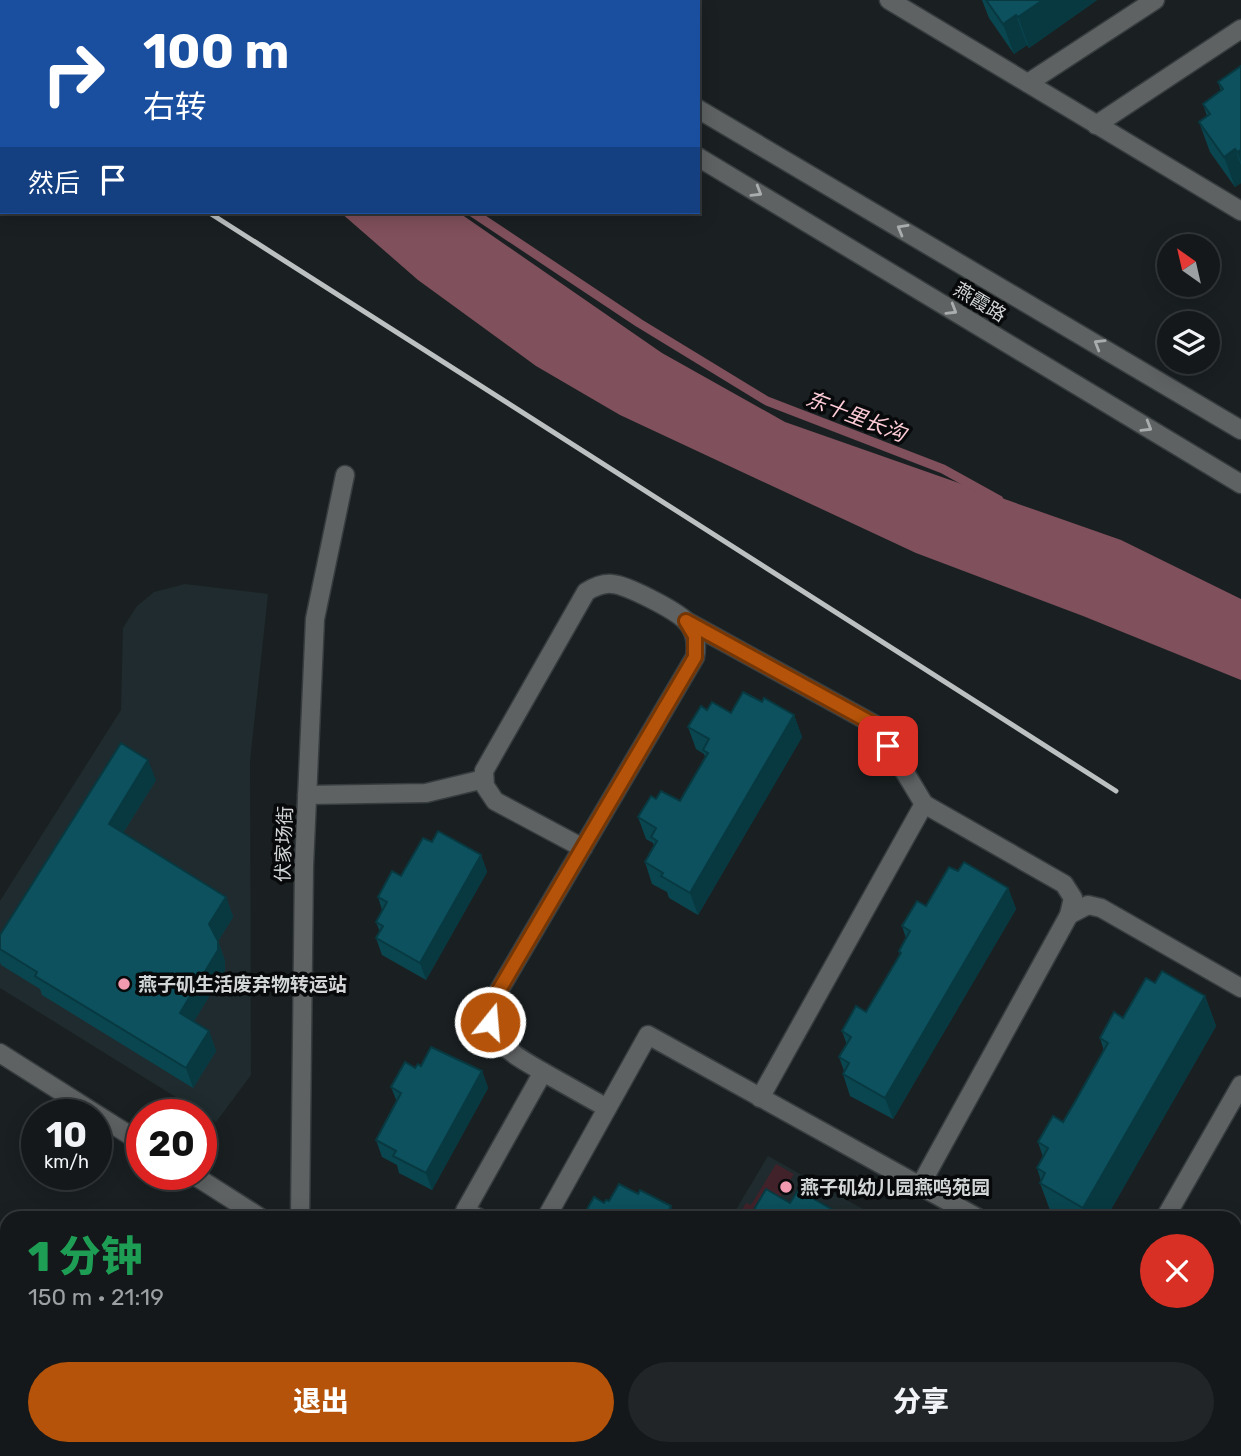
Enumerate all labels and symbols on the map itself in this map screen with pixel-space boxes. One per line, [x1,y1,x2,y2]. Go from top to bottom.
one-way arrow [749,184,762,197]
one-way arrow [897,224,910,237]
north arrow [1157,234,1220,298]
street label: 燕霞路 [950,277,1010,327]
one-way arrow [944,301,957,314]
one-way arrow [1093,339,1106,352]
water label: 东十里长沟 [803,386,911,447]
one-way arrow [1139,419,1152,432]
pin [858,716,918,776]
street label: 伏家场街 [271,806,297,882]
place label: 燕子矶生活废弃物转运站 [138,973,347,996]
marker: 燕子矶生活废弃物转运站 [116,976,132,992]
position arrow [453,985,527,1059]
speed limit sign: 20 [126,1099,217,1190]
place label: 燕子矶幼儿园燕鸣苑园 [800,1176,990,1199]
marker: 燕子矶幼儿园燕鸣苑园 [778,1179,794,1195]

